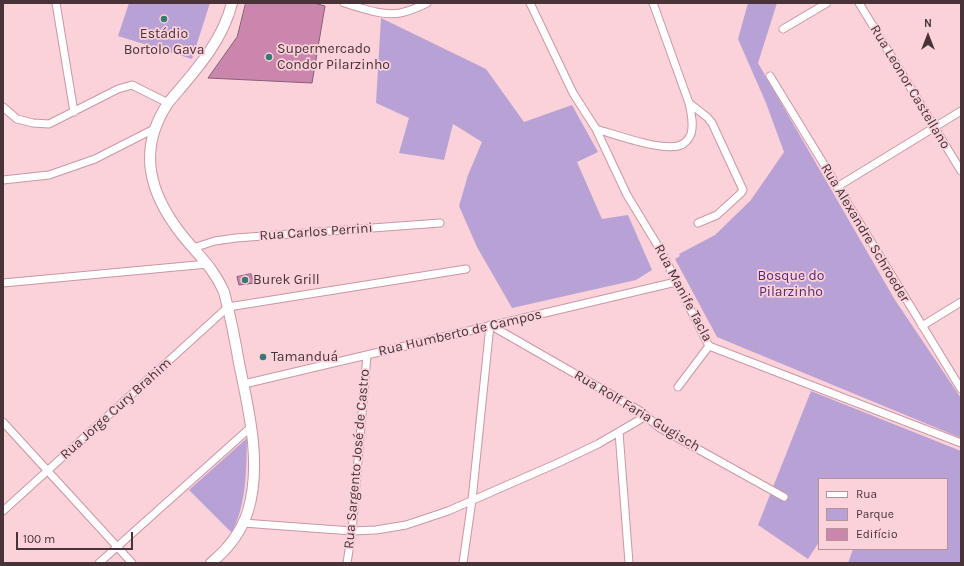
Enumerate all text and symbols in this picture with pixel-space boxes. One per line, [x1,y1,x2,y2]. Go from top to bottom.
marker: Estádio Bortolo Gava [159,14,169,24]
north arrow [908,16,948,56]
text: N [924,17,932,30]
street label: Rua Leonor Castellano [866,22,954,152]
place label: Estádio Bortolo Gava [124,26,204,58]
place label: Supermercado Condor Pilarzinho [277,41,390,74]
marker: Supermercado Condor Pilarzinho [264,52,274,62]
street label: Rua Alexandre Schroeder [817,161,913,305]
street label: Rua Carlos Perrini [259,220,373,244]
street label: Rua Manife Tacla [650,241,716,345]
park label: Bosque do Pilarzinho [758,268,824,300]
place label: Burek Grill [253,272,320,288]
marker: Burek Grill [240,275,250,285]
street label: Rua Humberto de Campos [377,306,543,360]
place label: Tamanduá [271,349,338,365]
marker: Tamanduá [258,352,268,362]
street label: Rua Jorge Cury Brahim [57,355,175,463]
street label: Rua Rolf Faria Gugisch [571,367,703,455]
street label: Rua Sargento José de Castro [341,368,373,550]
legend [818,478,948,550]
text: Rua [856,487,877,501]
text: Parque [856,507,894,521]
scale bar [18,524,135,550]
text: Edifício [856,527,897,541]
text: 100 m [23,532,55,546]

